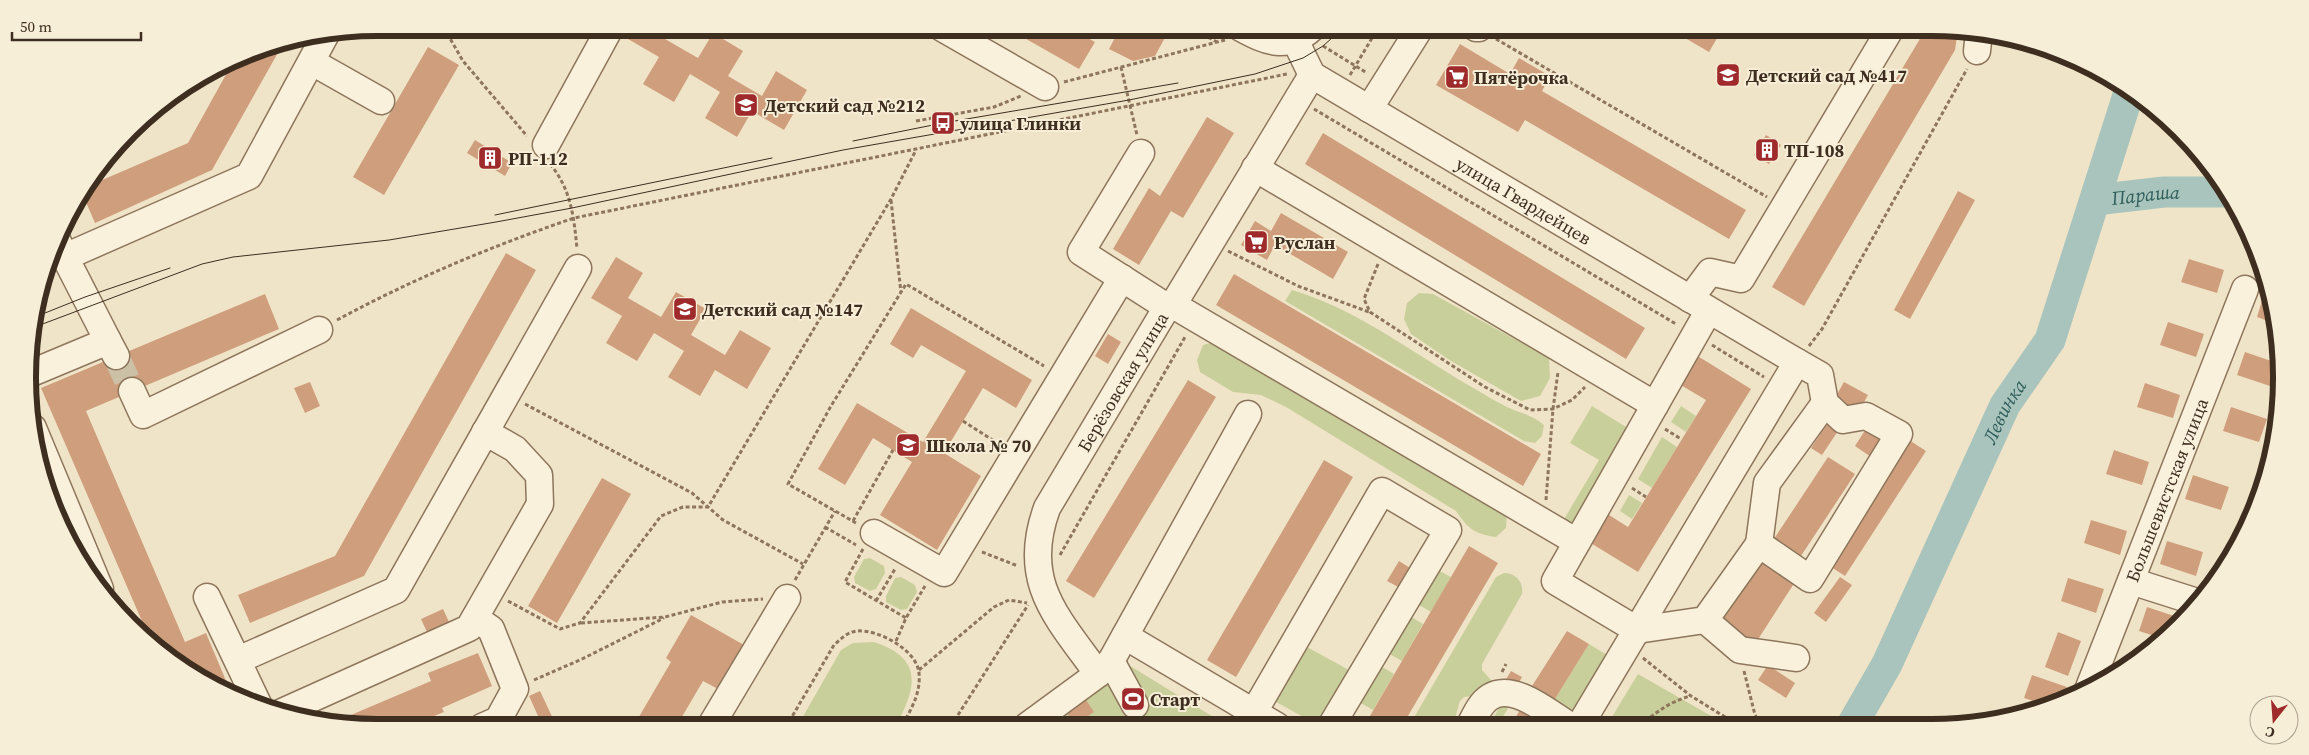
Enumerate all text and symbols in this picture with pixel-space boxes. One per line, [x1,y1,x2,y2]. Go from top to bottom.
scale bar [12,10,141,42]
text: 50 m [20,16,52,37]
school or university icon: Детский сад №417 [1715,62,1741,88]
place label: Детский сад №417 [1746,63,1907,88]
supermarket icon: Пятёрочка [1444,64,1470,90]
place label: Пятёрочка [1474,65,1569,90]
school or university icon: Детский сад №212 [733,92,759,118]
place label: Детский сад №212 [764,93,925,118]
bus stop icon: улица Глинки [930,110,956,136]
place label: улица Глинки [959,111,1081,136]
building icon: ТП-108 [1754,137,1780,163]
place label: ТП-108 [1784,138,1844,163]
building icon: РП-112 [477,145,503,171]
place label: РП-112 [508,146,568,171]
street label: улица Гвардейцев [1451,151,1596,250]
water label: Параша [2109,178,2180,211]
supermarket icon: Руслан [1243,229,1269,255]
place label: Руслан [1274,230,1336,255]
school or university icon: Детский сад №147 [672,296,698,322]
place label: Детский сад №147 [702,297,863,322]
street label: Берёзовская улица [1071,306,1174,456]
water label: Левинка [1976,374,2032,448]
street label: Большевистская улица [2119,393,2214,586]
school or university icon: Школа № 70 [895,432,921,458]
place label: Школа № 70 [926,433,1032,458]
sports icon: Старт [1120,686,1146,712]
place label: Старт [1150,687,1200,712]
north arrow [2249,695,2299,745]
text: С [2263,722,2277,743]

